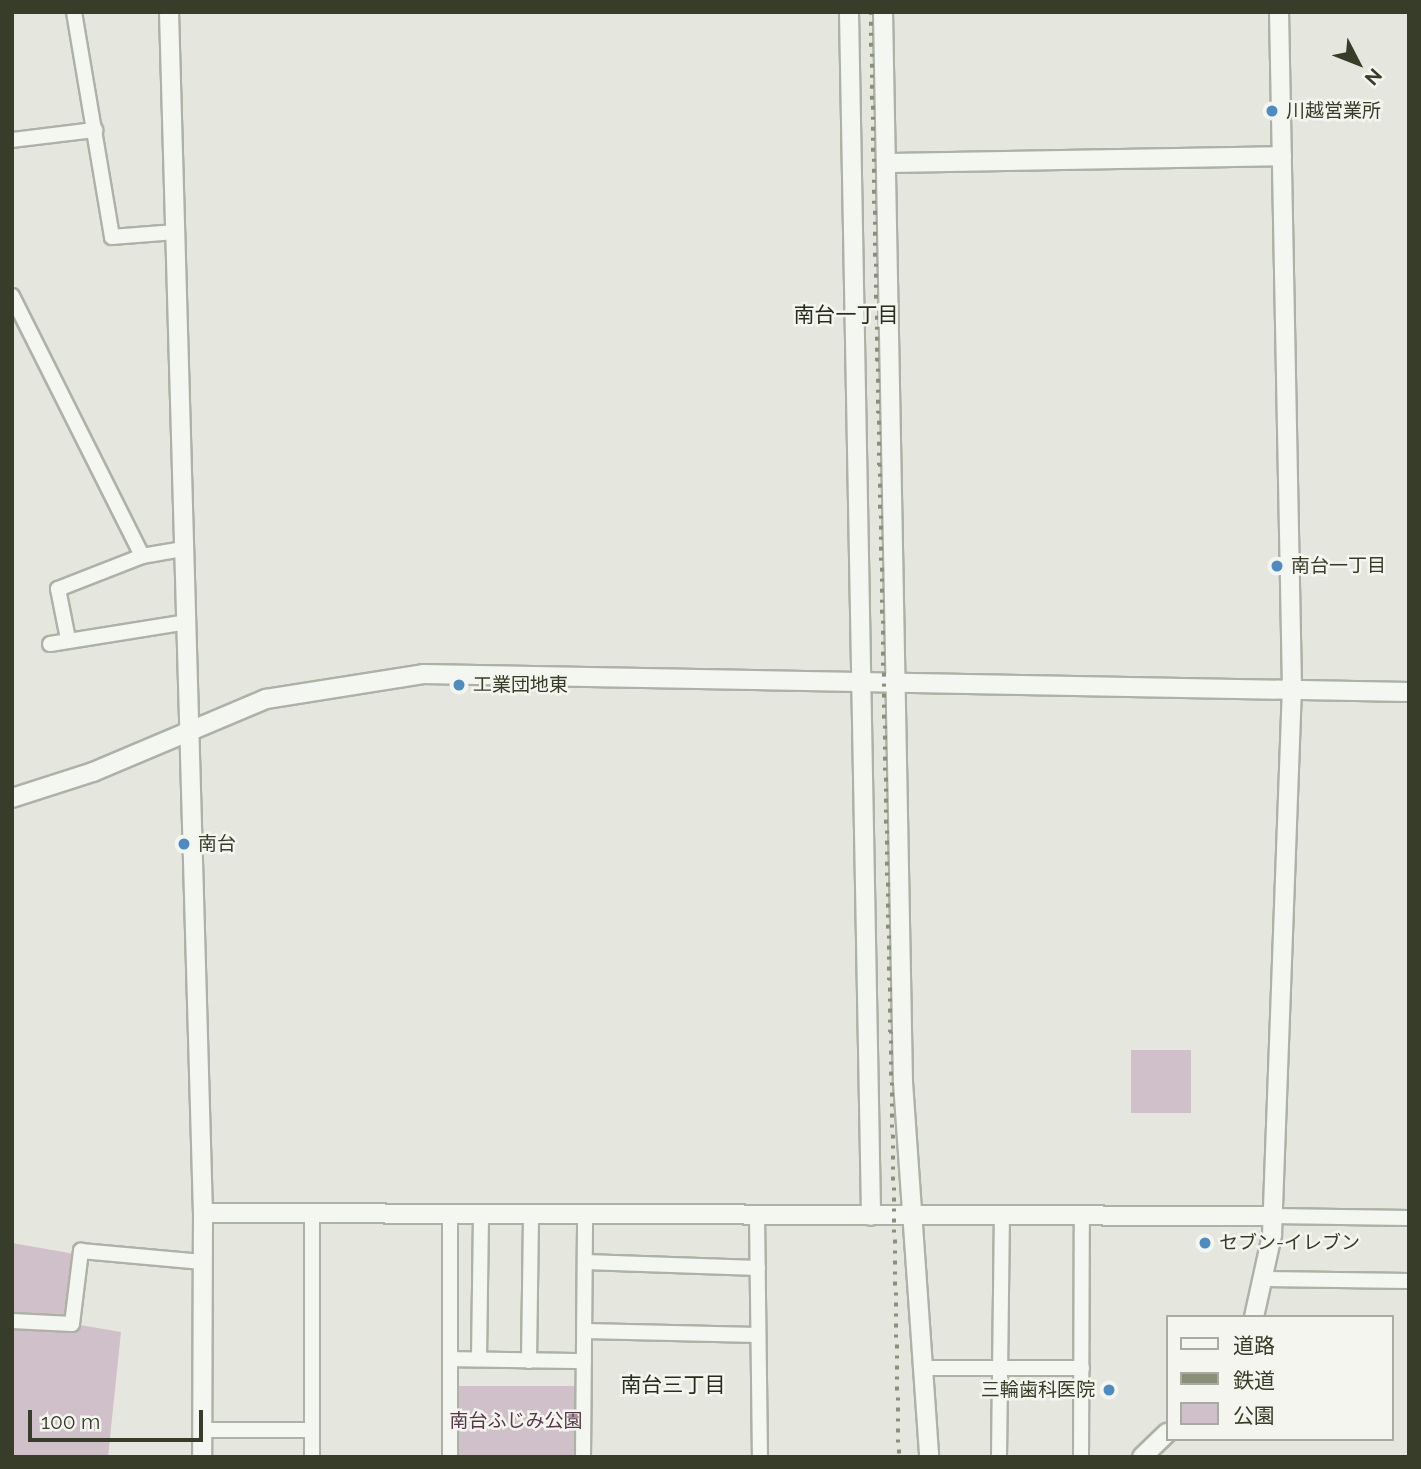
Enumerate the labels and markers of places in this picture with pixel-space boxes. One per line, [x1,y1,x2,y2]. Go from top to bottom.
place label: 川越営業所 [1286,100,1381,122]
marker: 川越営業所 [1264,103,1280,119]
place label: 南台一丁目 [1291,555,1386,577]
marker: 南台一丁目 [1269,558,1285,574]
place label: 工業団地東 [473,674,568,696]
marker: 工業団地東 [451,677,467,693]
place label: 南台 [198,833,236,855]
marker: 南台 [176,836,192,852]
place label: セブン-イレブン [1219,1232,1360,1254]
marker: セブン-イレブン [1197,1235,1213,1251]
place label: 三輪歯科医院 [981,1379,1095,1401]
marker: 三輪歯科医院 [1101,1382,1117,1398]

